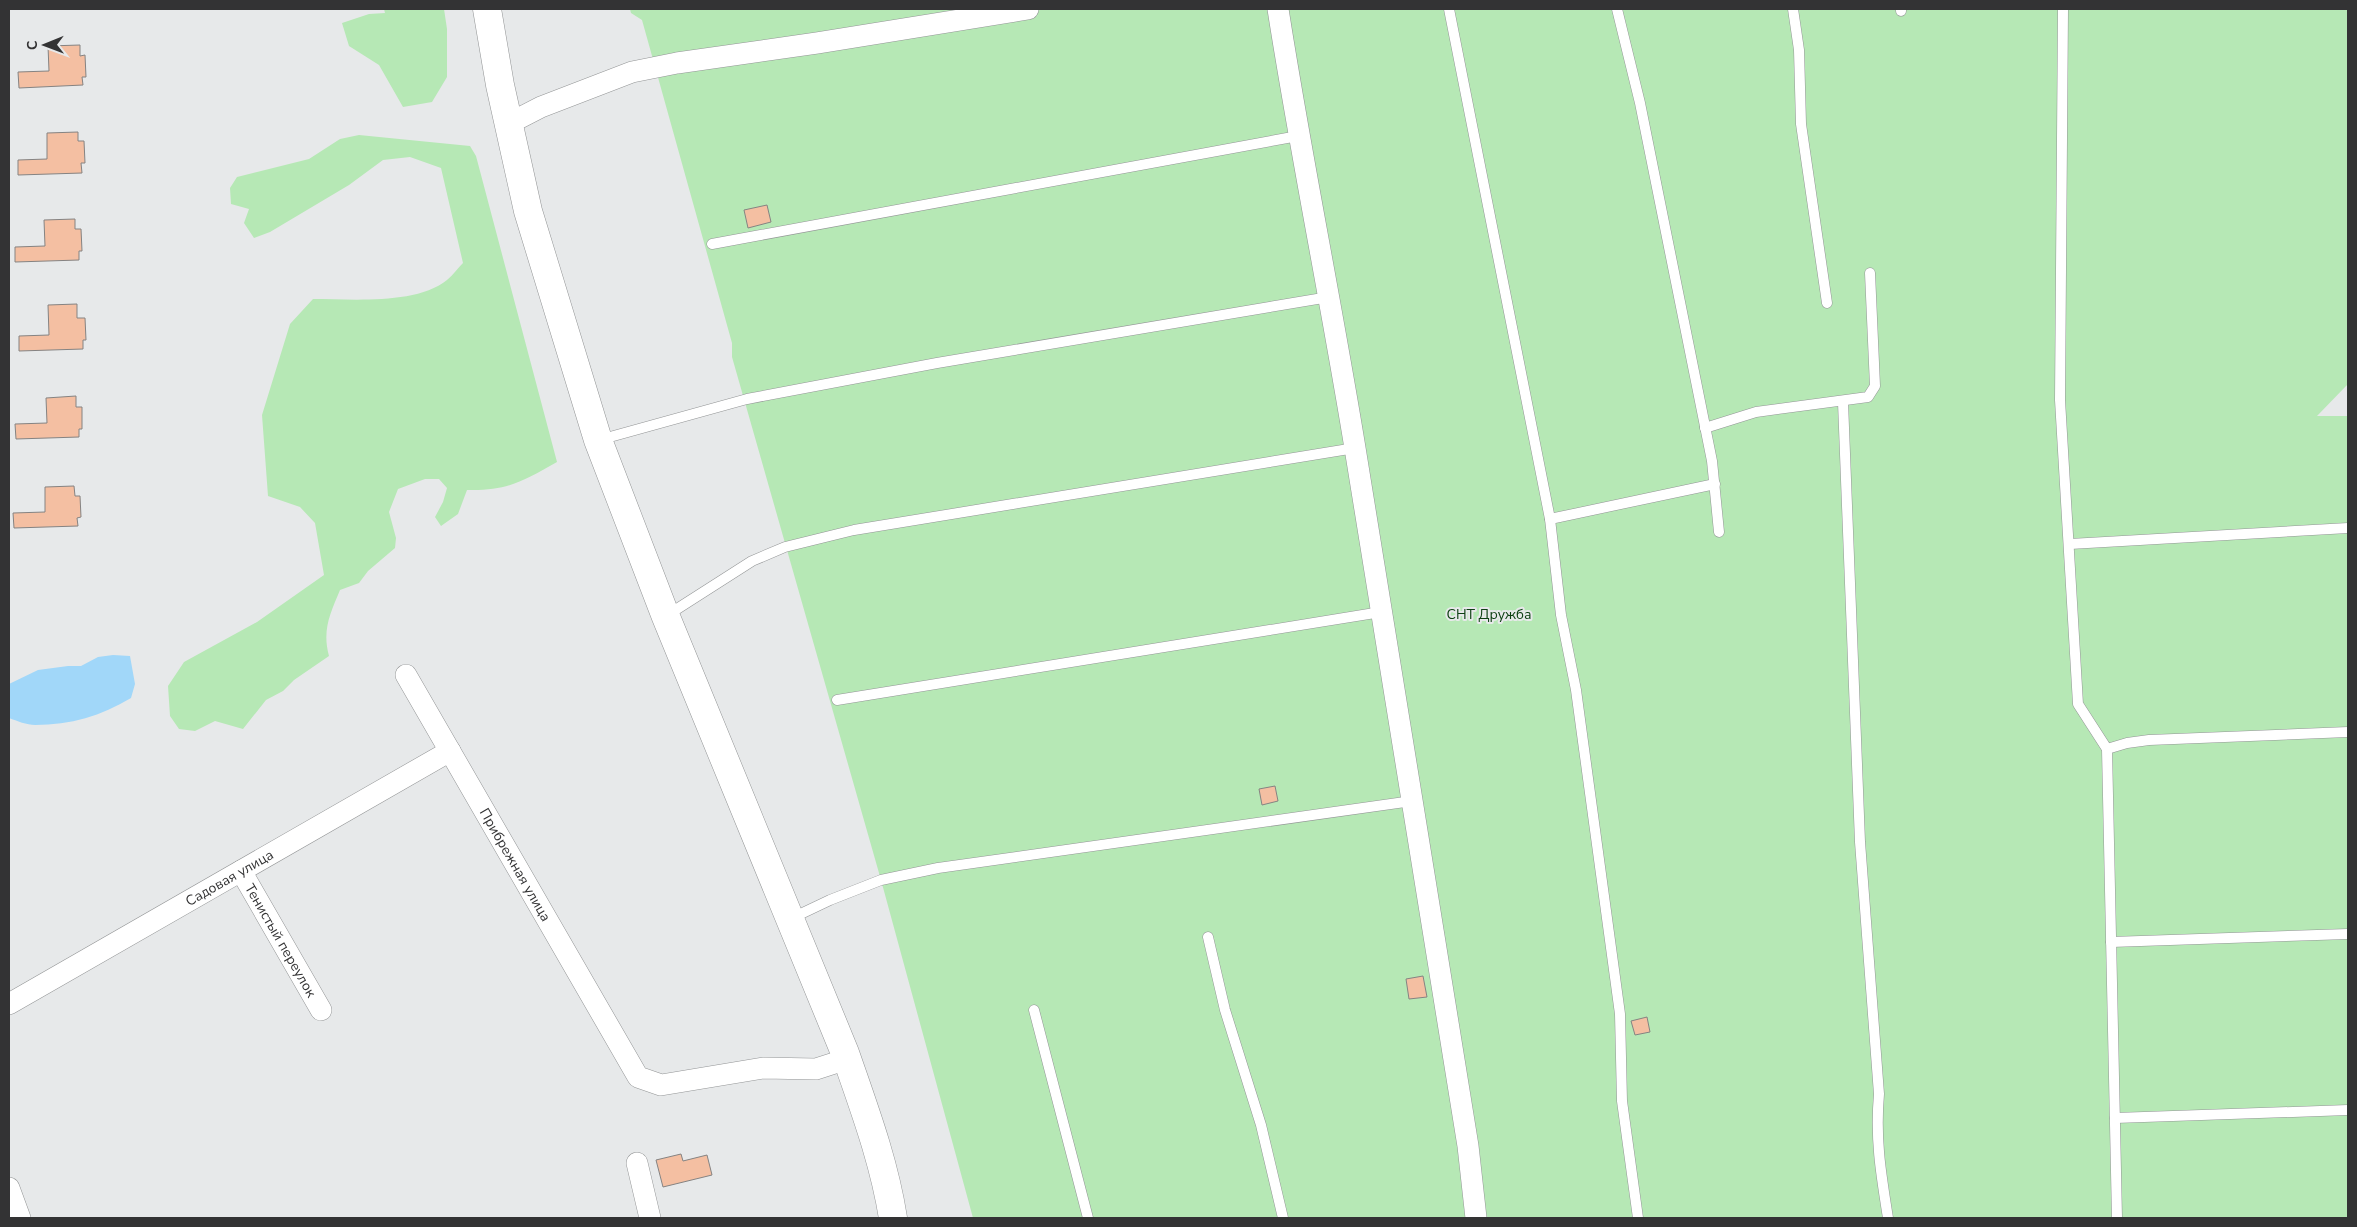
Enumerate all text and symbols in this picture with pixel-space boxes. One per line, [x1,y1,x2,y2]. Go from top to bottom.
north arrow [20,20,70,70]
text: С [23,40,42,50]
park label: СНТ Дружба [1446,605,1532,624]
street label: Прибрежная улица [475,805,555,925]
street label: Садовая улица [182,845,277,911]
street label: Тенистый переулок [240,880,321,1001]

